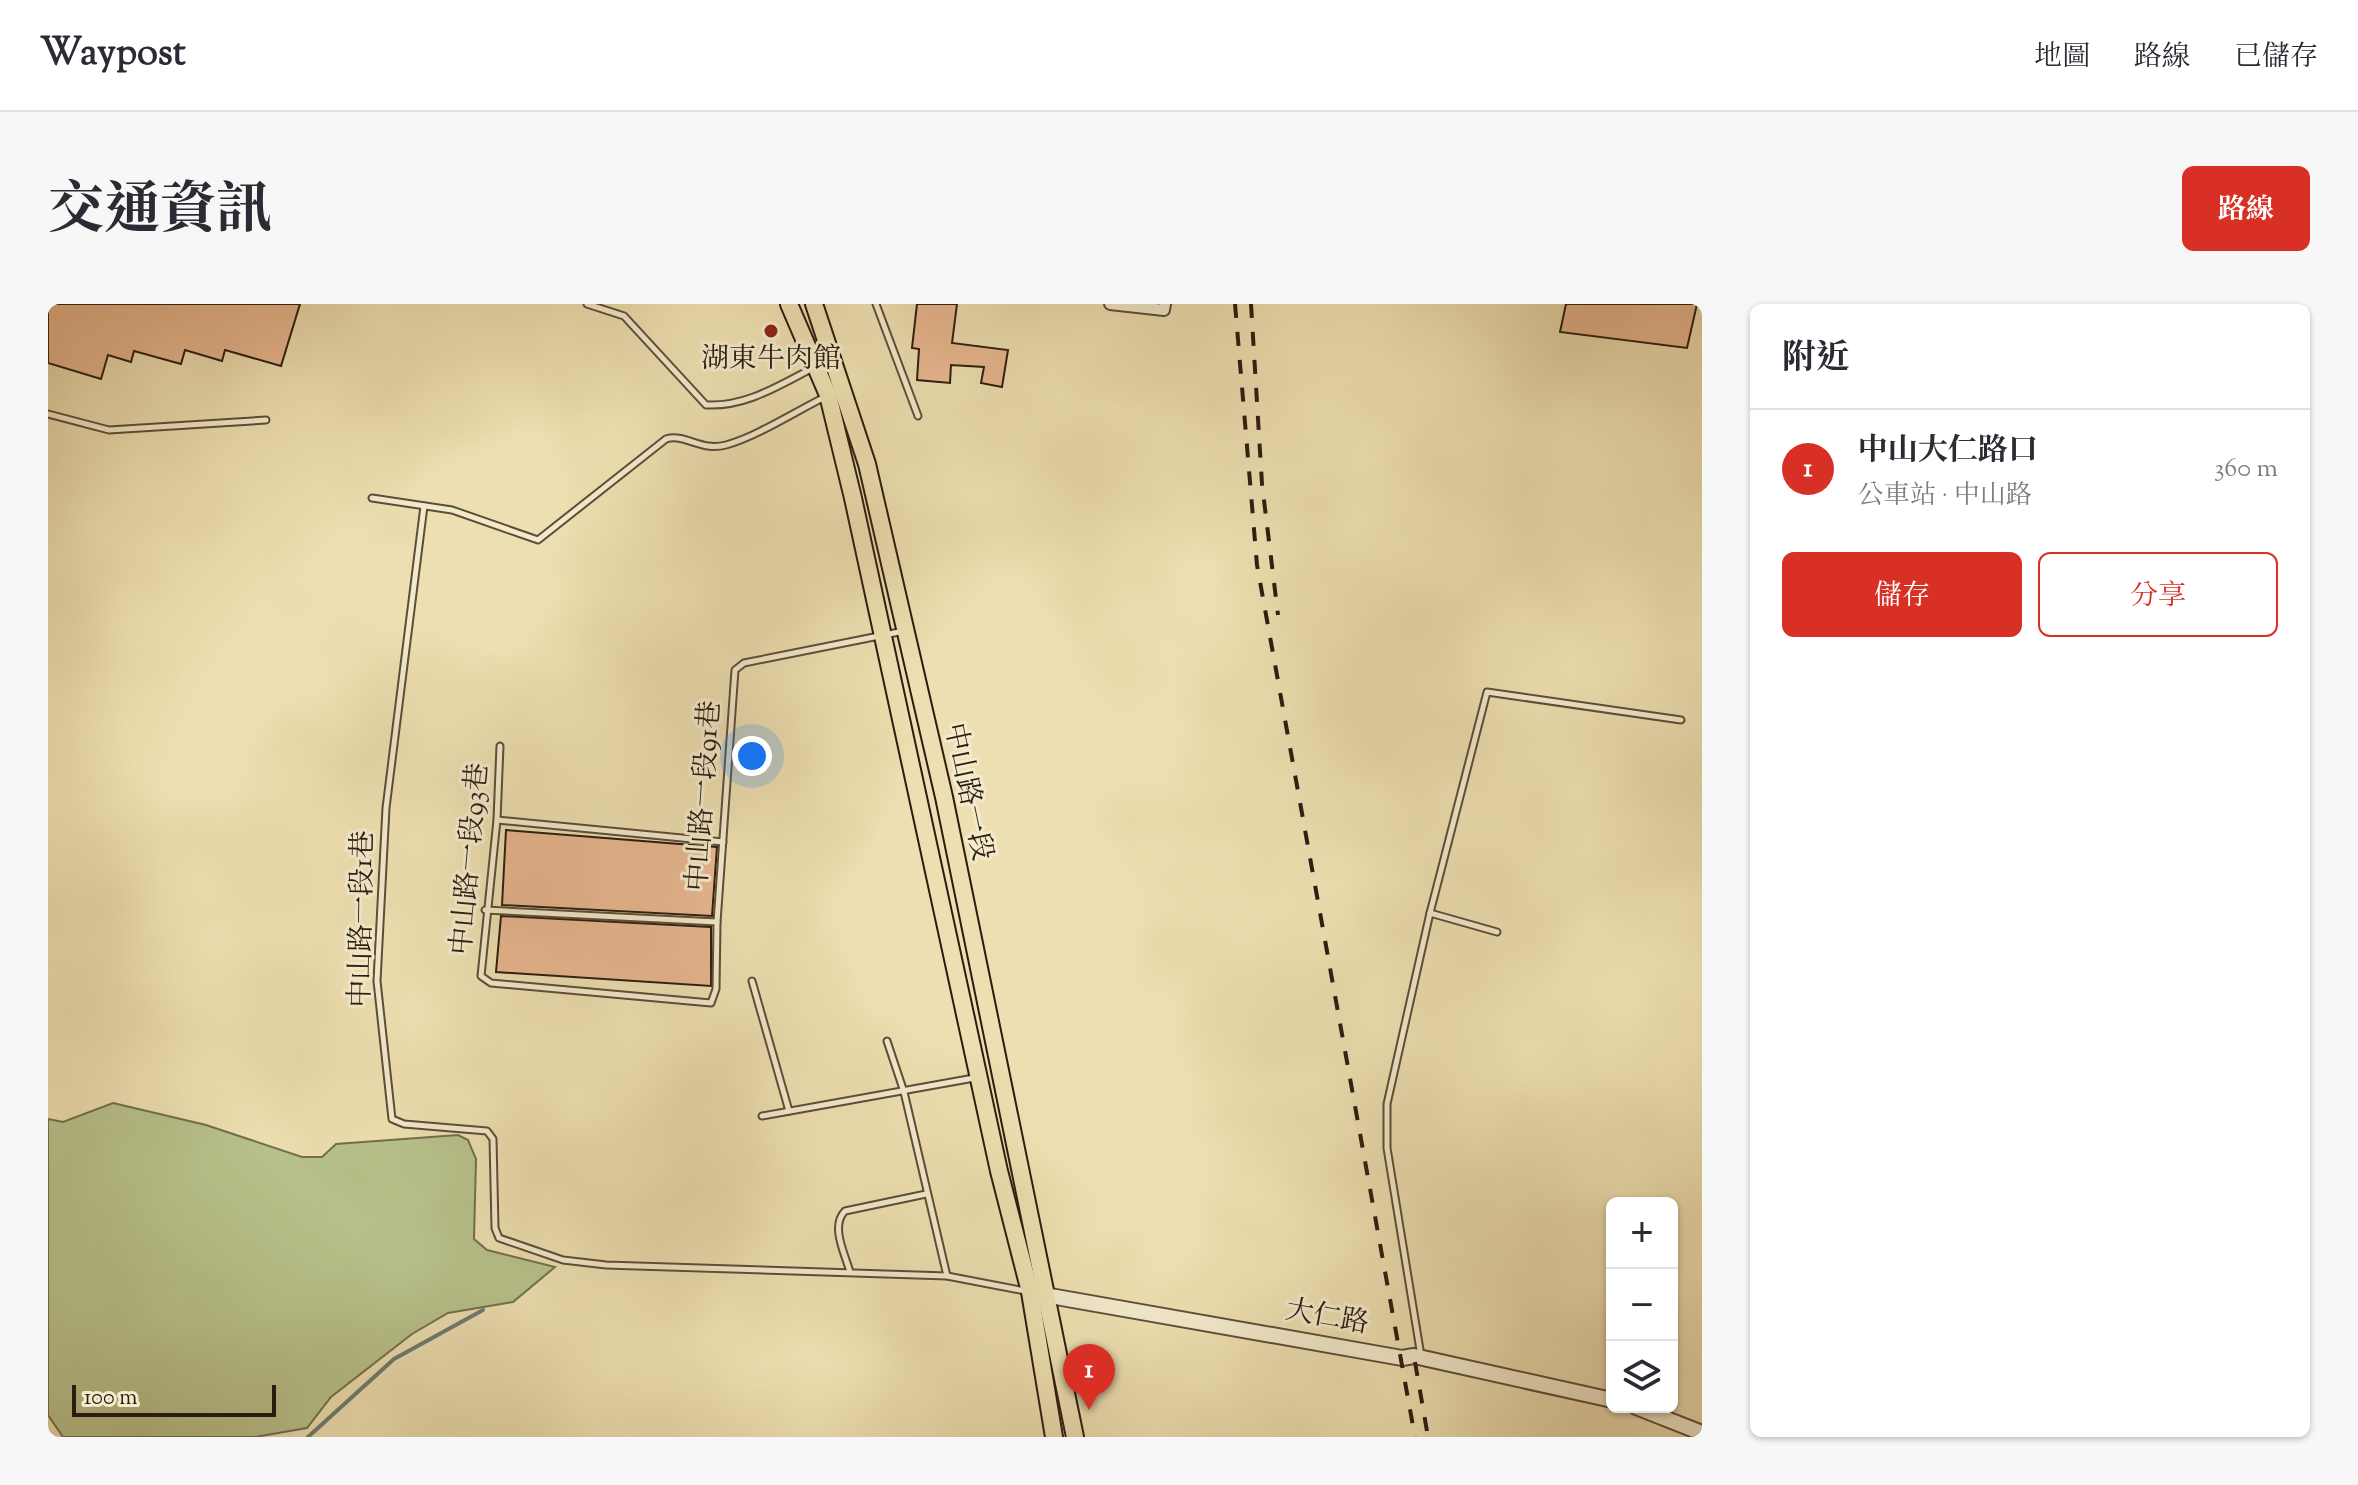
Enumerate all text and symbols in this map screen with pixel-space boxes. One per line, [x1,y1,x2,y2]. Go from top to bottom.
text: Waypost [40,28,186,82]
text: 地圖 [2034,38,2090,78]
text: 路線 [2134,38,2190,78]
text: 已儲存 [2234,38,2318,78]
button: 路線 [2182,166,2310,251]
text: 交通資訊 [48,173,272,254]
marker: 湖東牛肉館 [762,322,780,340]
text: 附近 [1782,335,1850,384]
place label: 湖東牛肉館 [701,340,841,380]
text: 中山大仁路口 [1858,430,2038,473]
text: 1 [1804,451,1812,488]
text: 360 m [2214,451,2278,488]
text: 公車站 · 中山路 [1858,478,2032,515]
button: 儲存 [1782,552,2022,637]
button: 分享 [2038,552,2278,637]
street label: 中山路一段91巷 [678,699,732,893]
street label: 中山路一段 [933,719,1001,865]
your location [732,736,772,776]
street label: 中山路一段93巷 [443,761,499,957]
street label: 中山路一段1巷 [341,830,385,1008]
map controls [1606,1197,1678,1413]
button: + [1606,1197,1678,1269]
button: − [1606,1269,1678,1341]
street label: 大仁路 [1282,1291,1372,1345]
button: layers [1606,1341,1678,1413]
pin: 1 [1063,1344,1115,1410]
scale bar [72,1381,276,1417]
text: 100 m [84,1383,137,1415]

